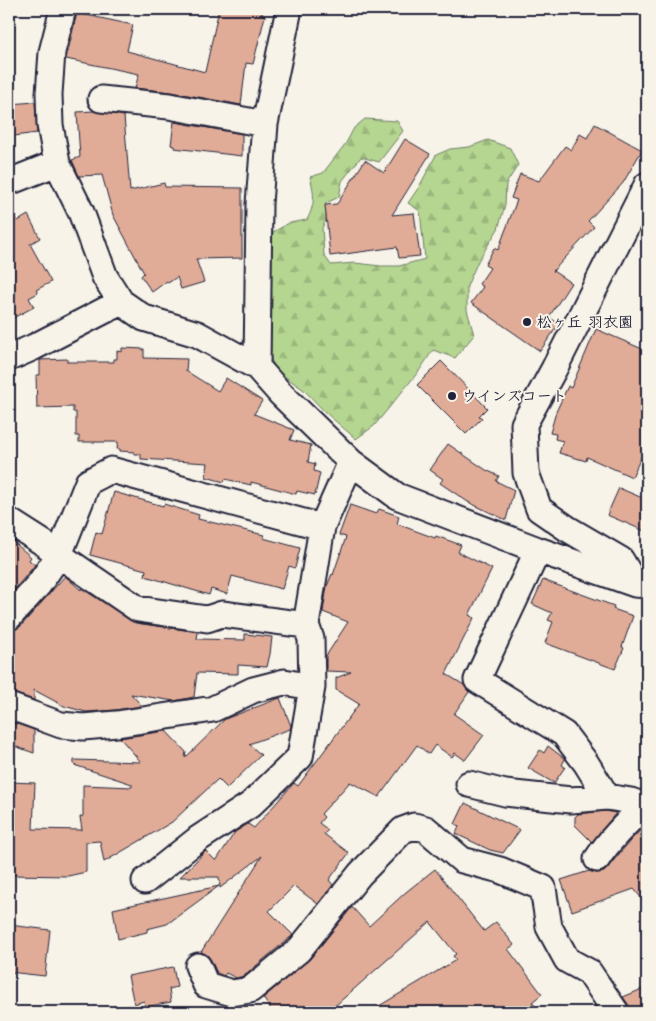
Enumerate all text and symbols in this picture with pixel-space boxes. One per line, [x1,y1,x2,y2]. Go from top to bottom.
place label: 松ヶ丘 羽衣園 [537,312,633,333]
marker: 松ヶ丘 羽衣園 [521,316,533,328]
place label: ウインズコート [462,386,567,407]
marker: ウインズコート [446,390,458,402]

